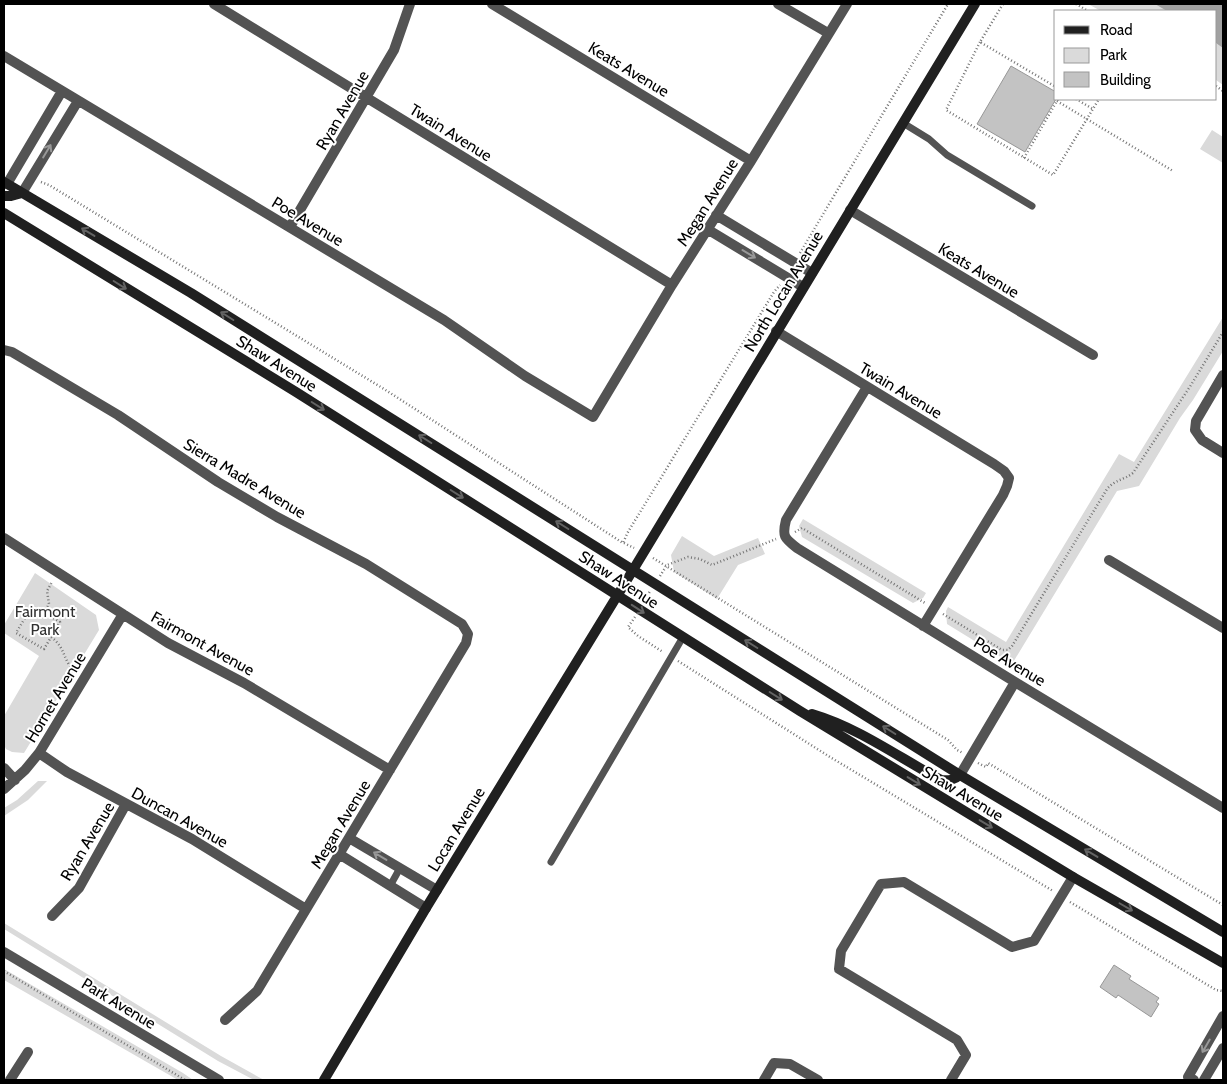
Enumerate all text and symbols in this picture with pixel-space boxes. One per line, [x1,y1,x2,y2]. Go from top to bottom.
legend [1054,10,1217,100]
text: Road [1100,21,1133,39]
street label: Keats Avenue [585,38,672,101]
text: Park [1100,46,1127,64]
street label: Ryan Avenue [312,67,373,153]
text: Building [1100,71,1151,89]
street label: Twain Avenue [406,100,495,165]
one-way arrow [42,144,52,158]
street label: Megan Avenue [673,155,742,250]
street label: Poe Avenue [268,193,347,250]
one-way arrow [81,227,96,237]
street label: North Locan Avenue [740,227,827,355]
street label: Keats Avenue [935,239,1022,302]
one-way arrow [741,249,755,259]
one-way arrow [112,280,126,290]
one-way arrow [221,311,235,321]
street label: Shaw Avenue [233,331,320,396]
street label: Twain Avenue [856,358,946,423]
one-way arrow [311,401,325,412]
one-way arrow [418,433,432,443]
street label: Sierra Madre Avenue [180,435,309,522]
one-way arrow [450,488,464,499]
one-way arrow [556,520,570,530]
street label: Shaw Avenue [575,547,662,612]
park label: Fairmont Park [15,602,76,639]
one-way arrow [631,604,645,614]
street label: Fairmont Avenue [148,607,258,680]
street label: Poe Avenue [970,633,1049,690]
one-way arrow [745,639,759,649]
street label: Hornet Avenue [21,649,90,746]
one-way arrow [768,691,782,701]
one-way arrow [883,725,897,735]
street label: Shaw Avenue [919,762,1007,825]
one-way arrow [907,776,921,786]
street label: Megan Avenue [307,777,374,872]
street label: Duncan Avenue [128,783,231,852]
street label: Locan Avenue [424,784,489,875]
street label: Ryan Avenue [57,798,118,884]
one-way arrow [979,820,993,830]
one-way arrow [1085,847,1099,857]
one-way arrow [372,851,387,861]
one-way arrow [1118,903,1133,913]
street label: Park Avenue [78,974,159,1033]
one-way arrow [1200,1039,1210,1053]

